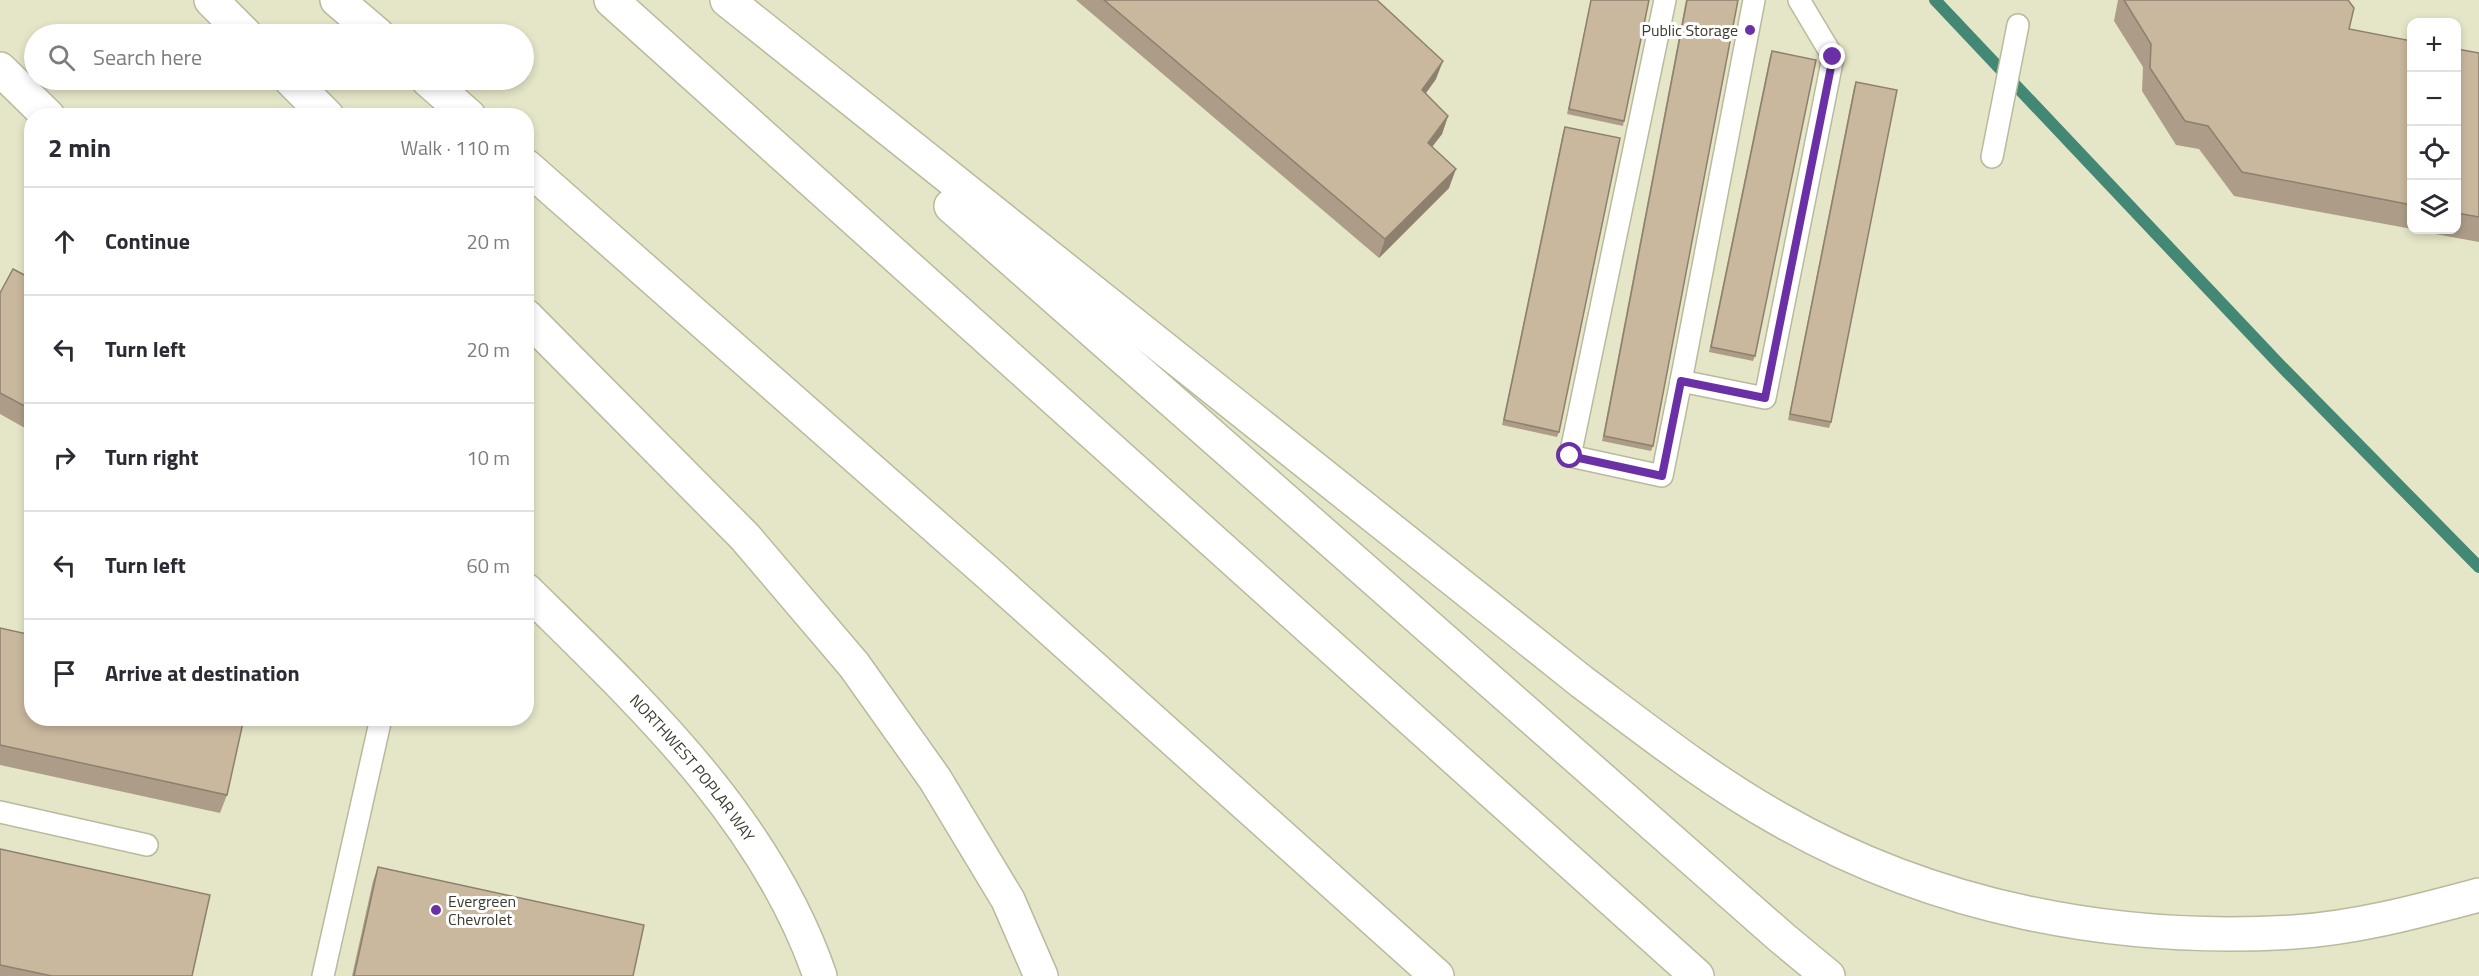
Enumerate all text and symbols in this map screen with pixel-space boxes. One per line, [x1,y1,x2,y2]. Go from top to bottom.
place label: Public Storage [1641,18,1738,42]
map controls [2407,18,2461,234]
button: + [2407,18,2461,72]
marker: Public Storage [1743,23,1757,37]
search box [24,24,534,90]
text: Search here [93,40,202,74]
icon: search [45,41,78,74]
route end [1819,43,1845,69]
button: − [2407,72,2461,126]
button: locate [2407,126,2461,180]
text: 2 min [48,128,111,167]
text: Walk · 110 m [401,132,510,163]
button: layers [2407,180,2461,234]
text: Continue [105,224,190,258]
icon: ahead [48,225,81,258]
text: 20 m [466,226,510,257]
text: Turn left [105,332,186,366]
icon: left [48,333,81,366]
text: 20 m [466,334,510,365]
text: Turn right [105,440,199,474]
icon: right [48,441,81,474]
text: 10 m [466,442,510,473]
route start [1556,442,1582,468]
text: Turn left [105,548,186,582]
icon: left [48,549,81,582]
text: 60 m [466,550,510,581]
text: Arrive at destination [105,656,300,690]
icon: arrive [48,657,81,690]
street label: NORTHWEST POPLAR WAY [625,689,761,847]
place label: Evergreen Chevrolet [448,889,516,931]
marker: Evergreen Chevrolet [429,903,443,917]

